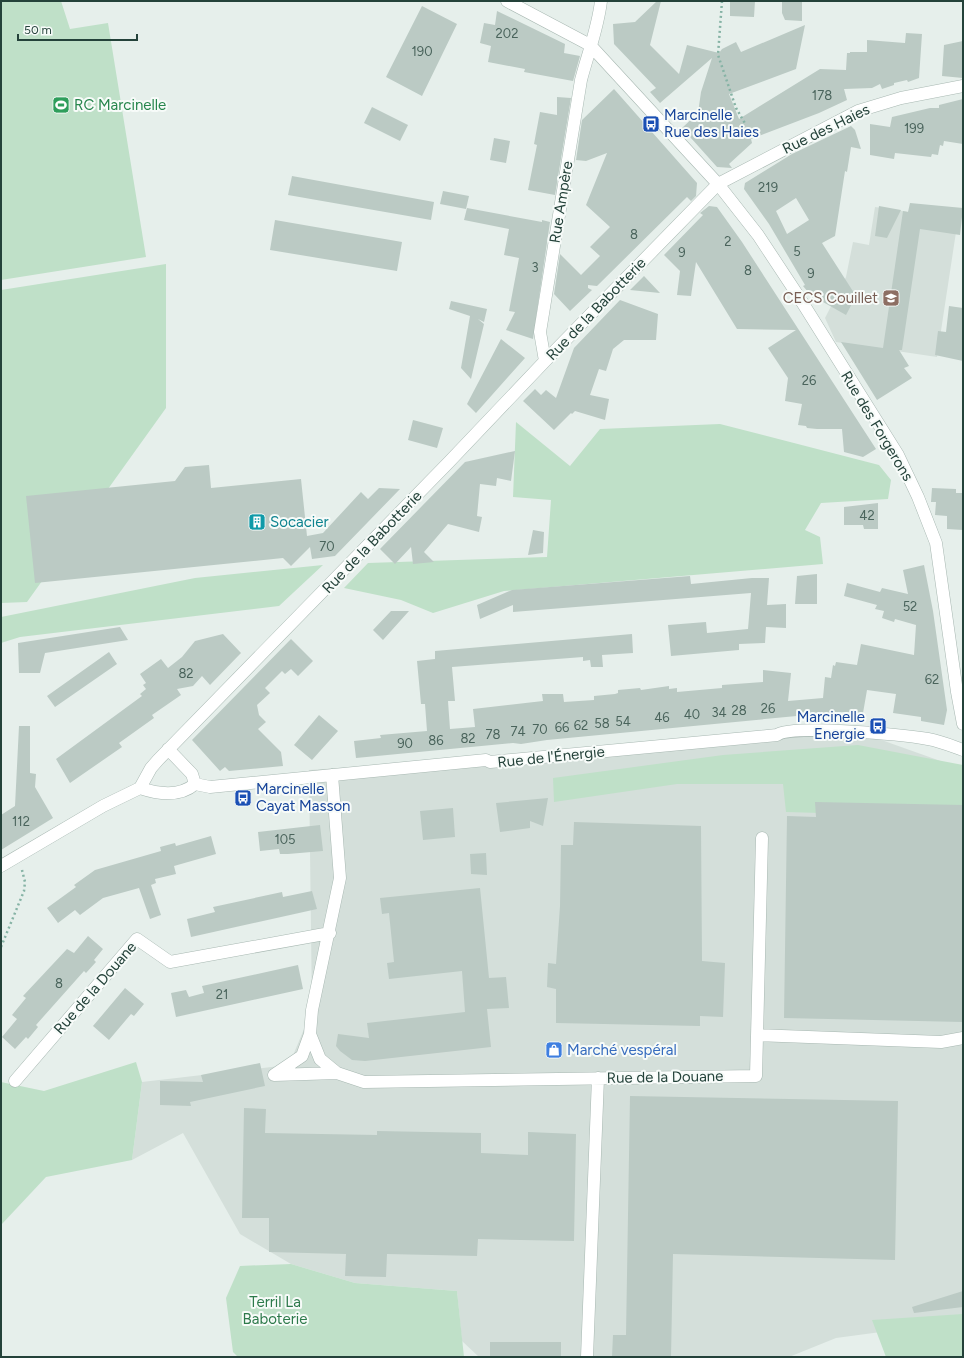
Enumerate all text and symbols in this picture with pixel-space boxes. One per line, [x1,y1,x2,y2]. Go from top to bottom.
scale bar [18,16,137,42]
text: 50 m [24,23,52,37]
house number: 202 [496,26,518,41]
house number: 190 [411,44,433,59]
house number: 178 [812,88,832,103]
sports icon: RC Marcinelle [51,95,71,115]
place label: RC Marcinelle [74,96,166,114]
street label: Rue des Haies [779,100,873,158]
place label: Marcinelle Rue des Haies [664,106,759,141]
bus stop icon: Marcinelle Rue des Haies [641,114,661,134]
house number: 199 [904,121,924,136]
street label: Rue Ampère [546,160,576,244]
house number: 219 [758,180,778,195]
house number: 8 [630,227,638,242]
house number: 2 [724,234,732,249]
house number: 5 [793,244,801,259]
house number: 9 [678,245,686,260]
street label: Rue de la Babotterie [542,254,650,364]
house number: 3 [531,260,539,275]
house number: 8 [744,263,752,278]
house number: 9 [807,266,815,281]
school or university icon: CECS Couillet [881,288,901,308]
place label: CECS Couillet [783,289,878,307]
street label: Rue des Forgerons [837,368,917,484]
house number: 26 [802,373,816,388]
street label: Rue de la Babotterie [318,487,426,597]
house number: 42 [859,508,875,523]
building icon: Socacier [247,512,267,532]
place label: Socacier [270,513,329,531]
house number: 70 [319,539,335,554]
house number: 52 [903,599,917,614]
house number: 82 [178,666,194,681]
house number: 62 [925,672,939,687]
house number: 26 [761,701,775,716]
house number: 28 [731,703,747,718]
house number: 34 [711,705,727,720]
house number: 40 [684,707,700,722]
place label: Marcinelle Energie [797,708,865,743]
house number: 46 [654,710,670,725]
house number: 54 [615,714,631,729]
house number: 58 [594,716,610,731]
bus stop icon: Marcinelle Energie [868,716,888,736]
house number: 62 [574,718,588,733]
house number: 66 [555,720,569,735]
house number: 70 [532,722,548,737]
house number: 74 [510,724,526,739]
house number: 78 [486,727,500,742]
house number: 82 [460,731,476,746]
house number: 86 [428,733,444,748]
house number: 90 [397,736,413,751]
street label: Rue de l'Énergie [497,742,605,772]
place label: Marcinelle Cayat Masson [256,780,350,815]
bus stop icon: Marcinelle Cayat Masson [233,788,253,808]
house number: 112 [12,814,30,829]
house number: 105 [274,832,296,847]
street label: Rue de la Douane [50,938,140,1038]
house number: 8 [55,976,63,991]
house number: 21 [216,987,228,1002]
shop icon: Marché vespéral [544,1040,564,1060]
place label: Marché vespéral [567,1041,677,1059]
street label: Rue de la Douane [607,1067,723,1087]
park label: Terril La Baboterie [243,1293,307,1328]

